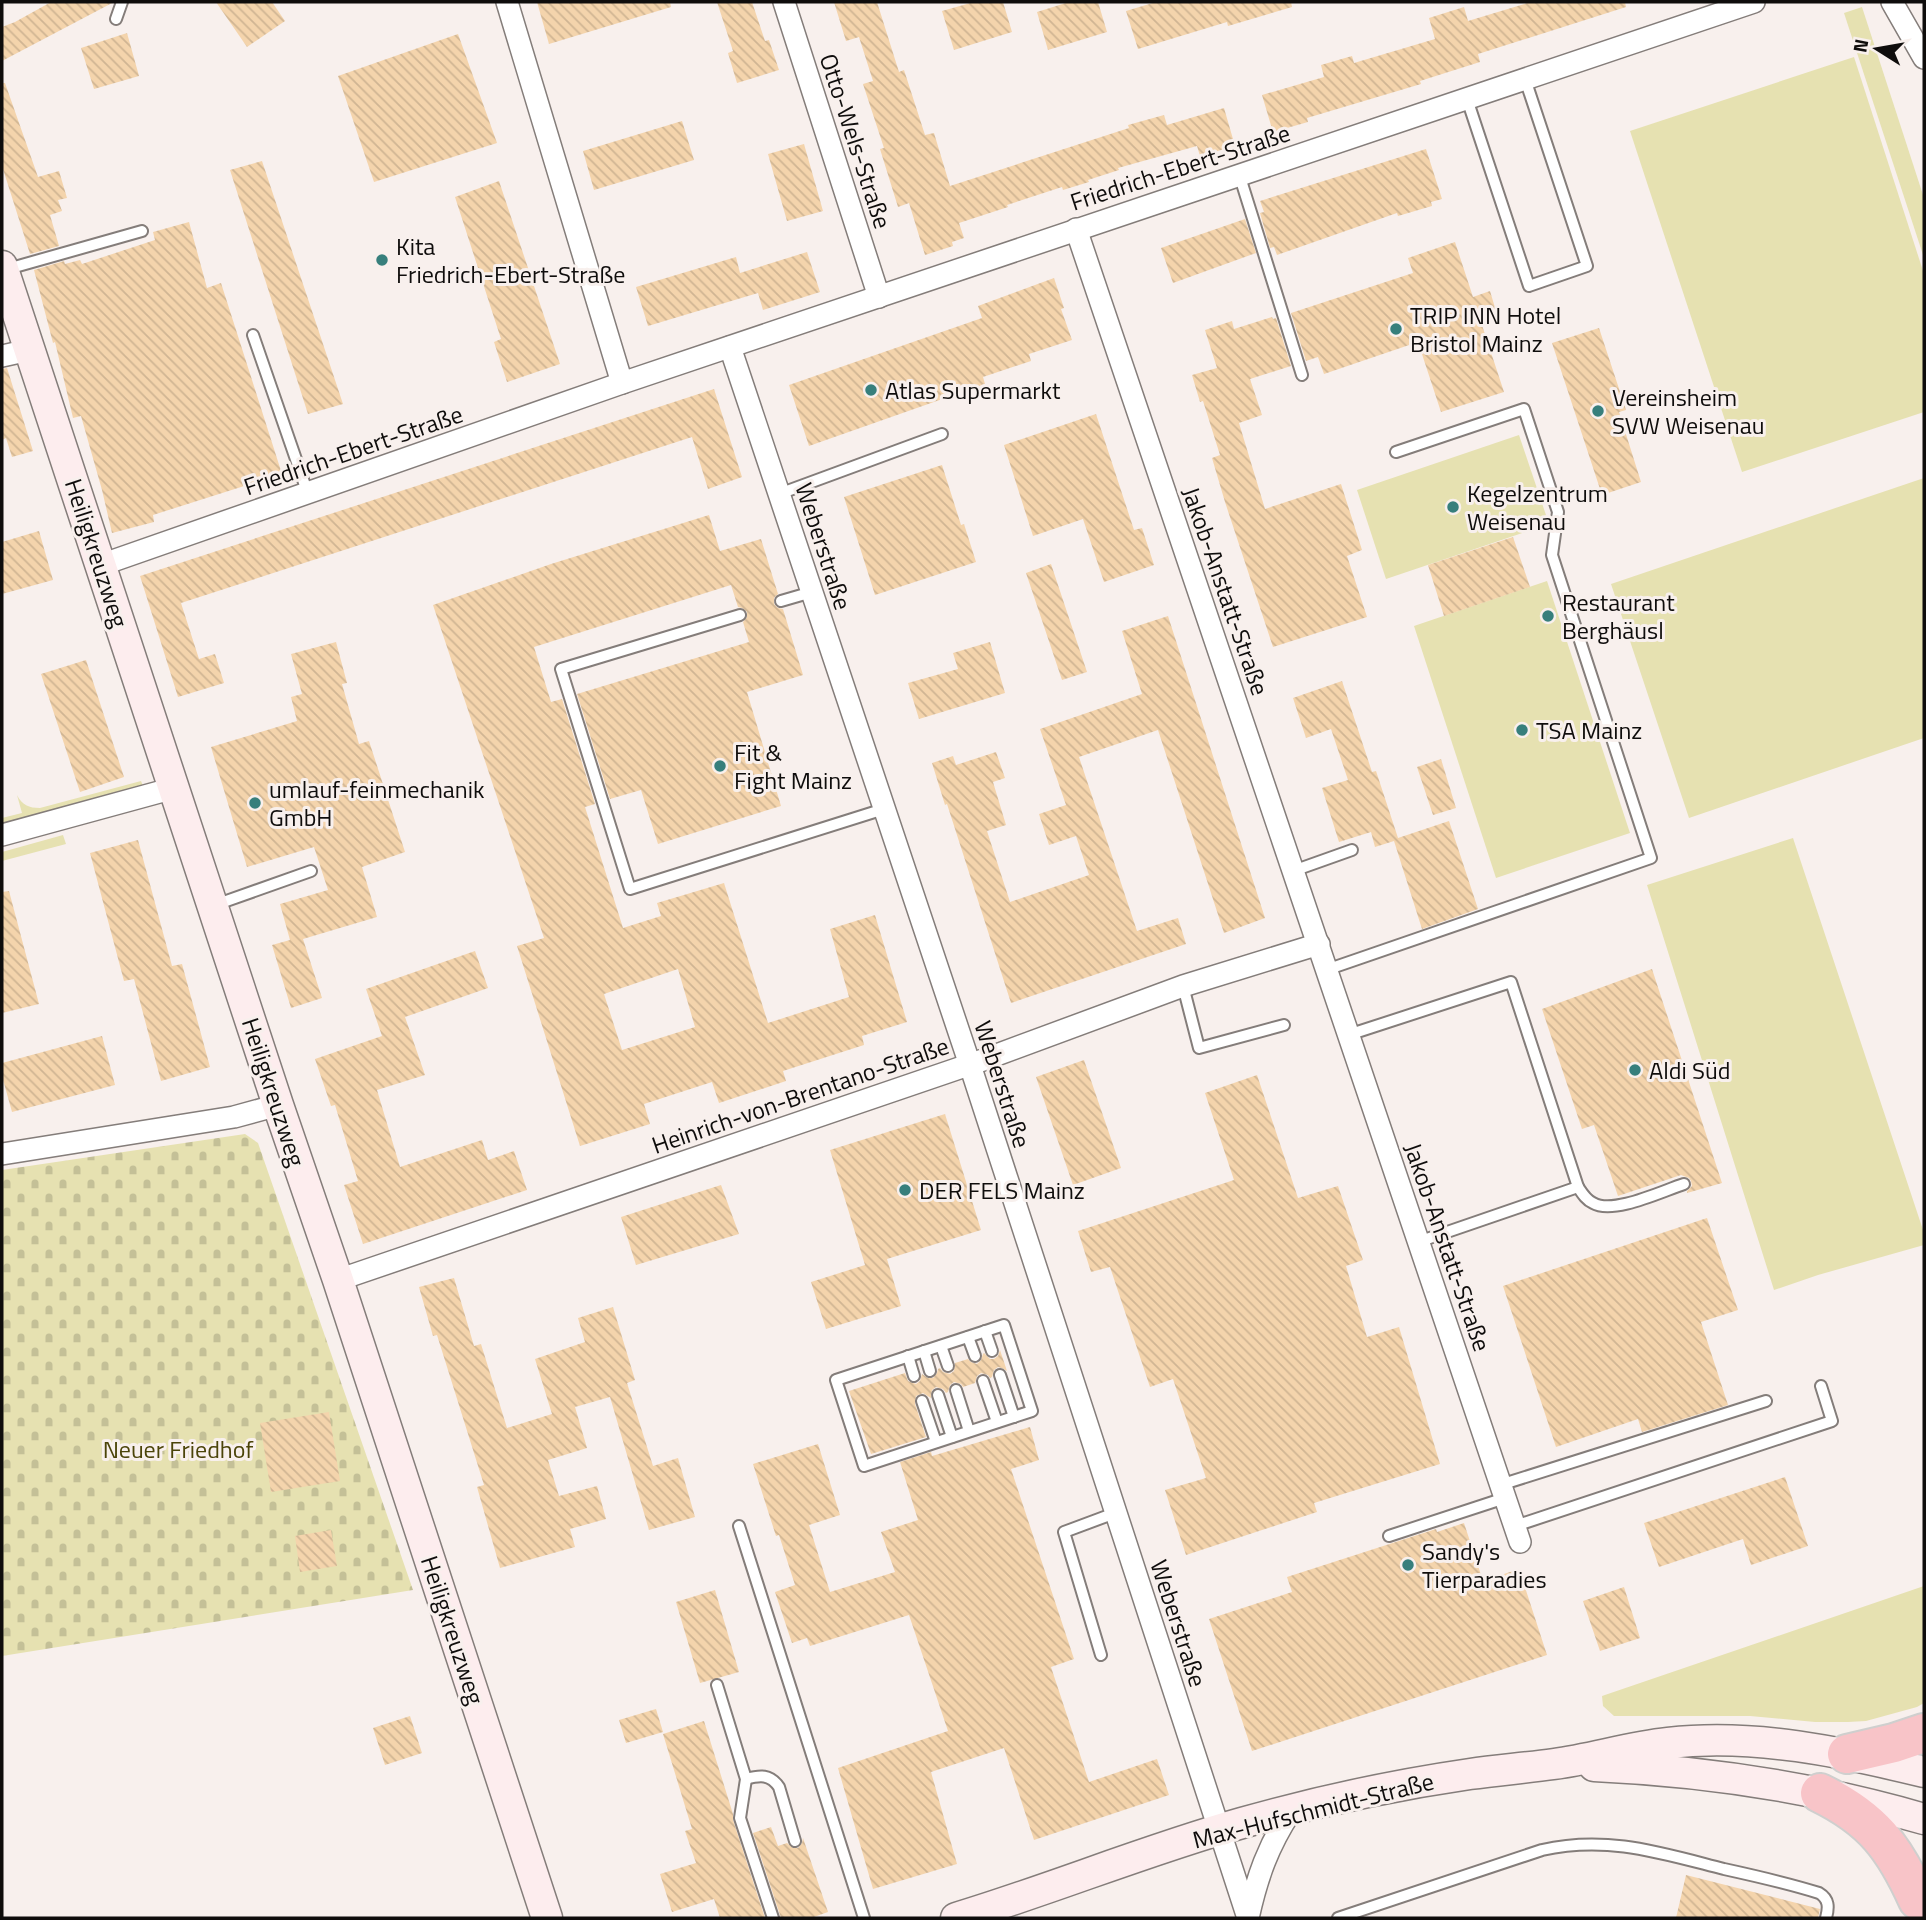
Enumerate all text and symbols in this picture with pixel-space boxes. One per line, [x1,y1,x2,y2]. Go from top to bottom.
north arrow [1842,14,1912,84]
text: N [1844,36,1875,55]
street label: Otto-Wels-Straße [811,49,901,233]
street label: Friedrich-Ebert-Straße [1065,114,1295,220]
place label: Kita Friedrich-Ebert-Straße [396,228,625,292]
marker: Kita Friedrich-Ebert-Straße [374,252,390,268]
place label: TRIP INN Hotel Bristol Mainz [1410,297,1561,361]
marker: TRIP INN Hotel Bristol Mainz [1388,321,1404,337]
place label: Atlas Supermarkt [885,372,1061,408]
place label: Vereinsheim SVW Weisenau [1612,379,1764,443]
marker: Atlas Supermarkt [863,382,879,398]
street label: Friedrich-Ebert-Straße [239,396,467,504]
marker: Vereinsheim SVW Weisenau [1590,403,1606,419]
street label: Heiligkreuzweg [56,474,138,632]
place label: Kegelzentrum Weisenau [1467,475,1608,539]
street label: Weberstraße [787,478,861,614]
street label: Jakob-Anstatt-Straße [1173,482,1279,700]
marker: Kegelzentrum Weisenau [1445,499,1461,515]
place label: Restaurant Berghäusl [1562,584,1675,648]
marker: Restaurant Berghäusl [1540,608,1556,624]
place label: TSA Mainz [1536,712,1642,748]
marker: TSA Mainz [1514,722,1530,738]
place label: Fit & Fight Mainz [734,734,852,798]
marker: Fit & Fight Mainz [712,758,728,774]
place label: umlauf-feinmechanik GmbH [269,771,485,835]
marker: umlauf-feinmechanik GmbH [247,795,263,811]
street label: Heiligkreuzweg [233,1013,315,1171]
street label: Weberstraße [966,1016,1040,1152]
street label: Heinrich-von-Brentano-Straße [647,1027,953,1163]
place label: Aldi Süd [1649,1052,1731,1088]
marker: Aldi Süd [1627,1062,1643,1078]
street label: Jakob-Anstatt-Straße [1395,1138,1501,1356]
place label: DER FELS Mainz [919,1172,1085,1208]
marker: DER FELS Mainz [897,1182,913,1198]
park label: Neuer Friedhof [103,1431,253,1467]
place label: Sandy's Tierparadies [1422,1533,1547,1597]
street label: Heiligkreuzweg [412,1551,494,1709]
street label: Weberstraße [1142,1555,1216,1691]
marker: Sandy's Tierparadies [1400,1557,1416,1573]
street label: Max-Hufschmidt-Straße [1189,1763,1437,1857]

